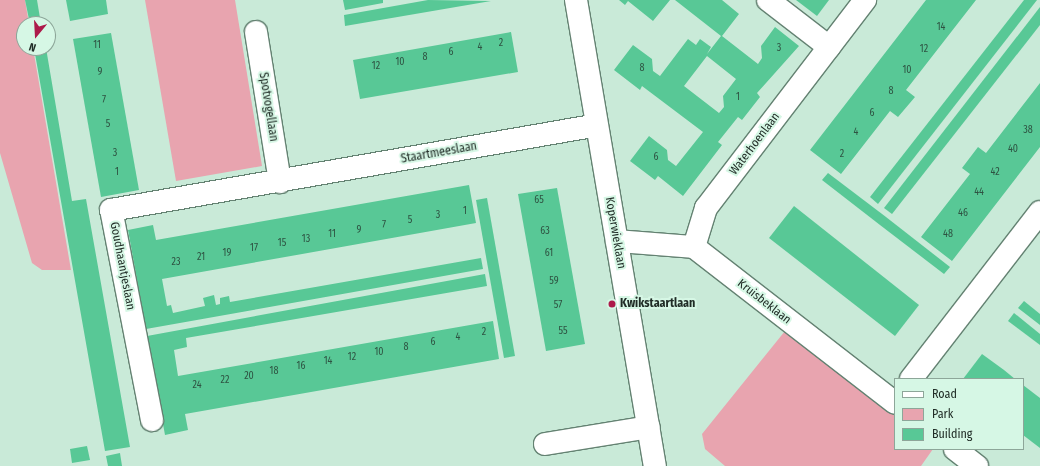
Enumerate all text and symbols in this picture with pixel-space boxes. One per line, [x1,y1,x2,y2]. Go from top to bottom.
north arrow [16,16,56,56]
house number: 14 [937,22,945,34]
house number: 2 [499,38,503,50]
text: N [27,40,38,54]
house number: 11 [93,40,101,52]
house number: 4 [478,42,482,54]
house number: 3 [777,43,781,55]
house number: 12 [920,44,928,56]
house number: 6 [449,47,453,59]
house number: 8 [423,52,427,64]
house number: 10 [395,57,405,69]
house number: 12 [372,61,380,73]
house number: 8 [640,63,644,75]
house number: 10 [902,65,912,77]
house number: 9 [98,67,102,79]
street label: Spotvogellaan [255,71,281,143]
house number: 8 [889,86,893,98]
house number: 1 [736,92,740,104]
house number: 7 [102,95,106,107]
house number: 6 [870,108,874,120]
street label: Waterhoenlaan [727,110,783,178]
house number: 5 [106,119,110,131]
house number: 38 [1023,125,1033,137]
house number: 4 [854,127,858,139]
street label: Staartmeeslaan [400,139,478,167]
house number: 40 [1008,144,1018,156]
house number: 3 [113,148,117,160]
house number: 2 [840,149,844,161]
house number: 6 [654,152,658,164]
house number: 1 [115,167,119,179]
house number: 42 [990,167,1000,179]
house number: 44 [974,187,984,199]
house number: 65 [534,195,544,207]
street label: Koperwieklaan [602,196,628,270]
house number: 1 [463,206,467,218]
house number: 46 [958,208,968,220]
house number: 3 [436,210,440,222]
house number: 5 [408,215,412,227]
house number: 7 [382,220,386,232]
street label: Goudhaantjeslaan [106,221,138,311]
house number: 9 [357,225,361,237]
house number: 63 [540,226,550,238]
house number: 11 [328,229,336,241]
house number: 48 [943,229,953,241]
house number: 13 [302,234,310,246]
house number: 15 [278,238,286,250]
house number: 17 [250,243,258,255]
house number: 19 [223,248,231,260]
house number: 61 [545,248,553,260]
house number: 21 [197,252,205,264]
house number: 23 [172,257,180,269]
house number: 59 [549,276,559,288]
street label: Kruisbeklaan [734,277,794,327]
place label: Kwikstaartlaan [620,297,695,311]
marker: Kwikstaartlaan [607,299,617,309]
house number: 57 [554,300,562,312]
house number: 55 [558,326,568,338]
house number: 2 [482,327,486,339]
house number: 4 [456,332,460,344]
house number: 6 [431,337,435,349]
house number: 8 [404,342,408,354]
house number: 10 [374,347,384,359]
house number: 12 [348,352,356,364]
house number: 14 [324,356,332,368]
house number: 16 [297,361,305,373]
house number: 18 [270,366,278,378]
house number: 20 [244,371,254,383]
house number: 22 [221,375,229,387]
legend [894,378,1024,450]
house number: 24 [192,380,202,392]
text: Road [932,387,957,401]
text: Park [932,407,953,421]
text: Building [932,427,972,441]

